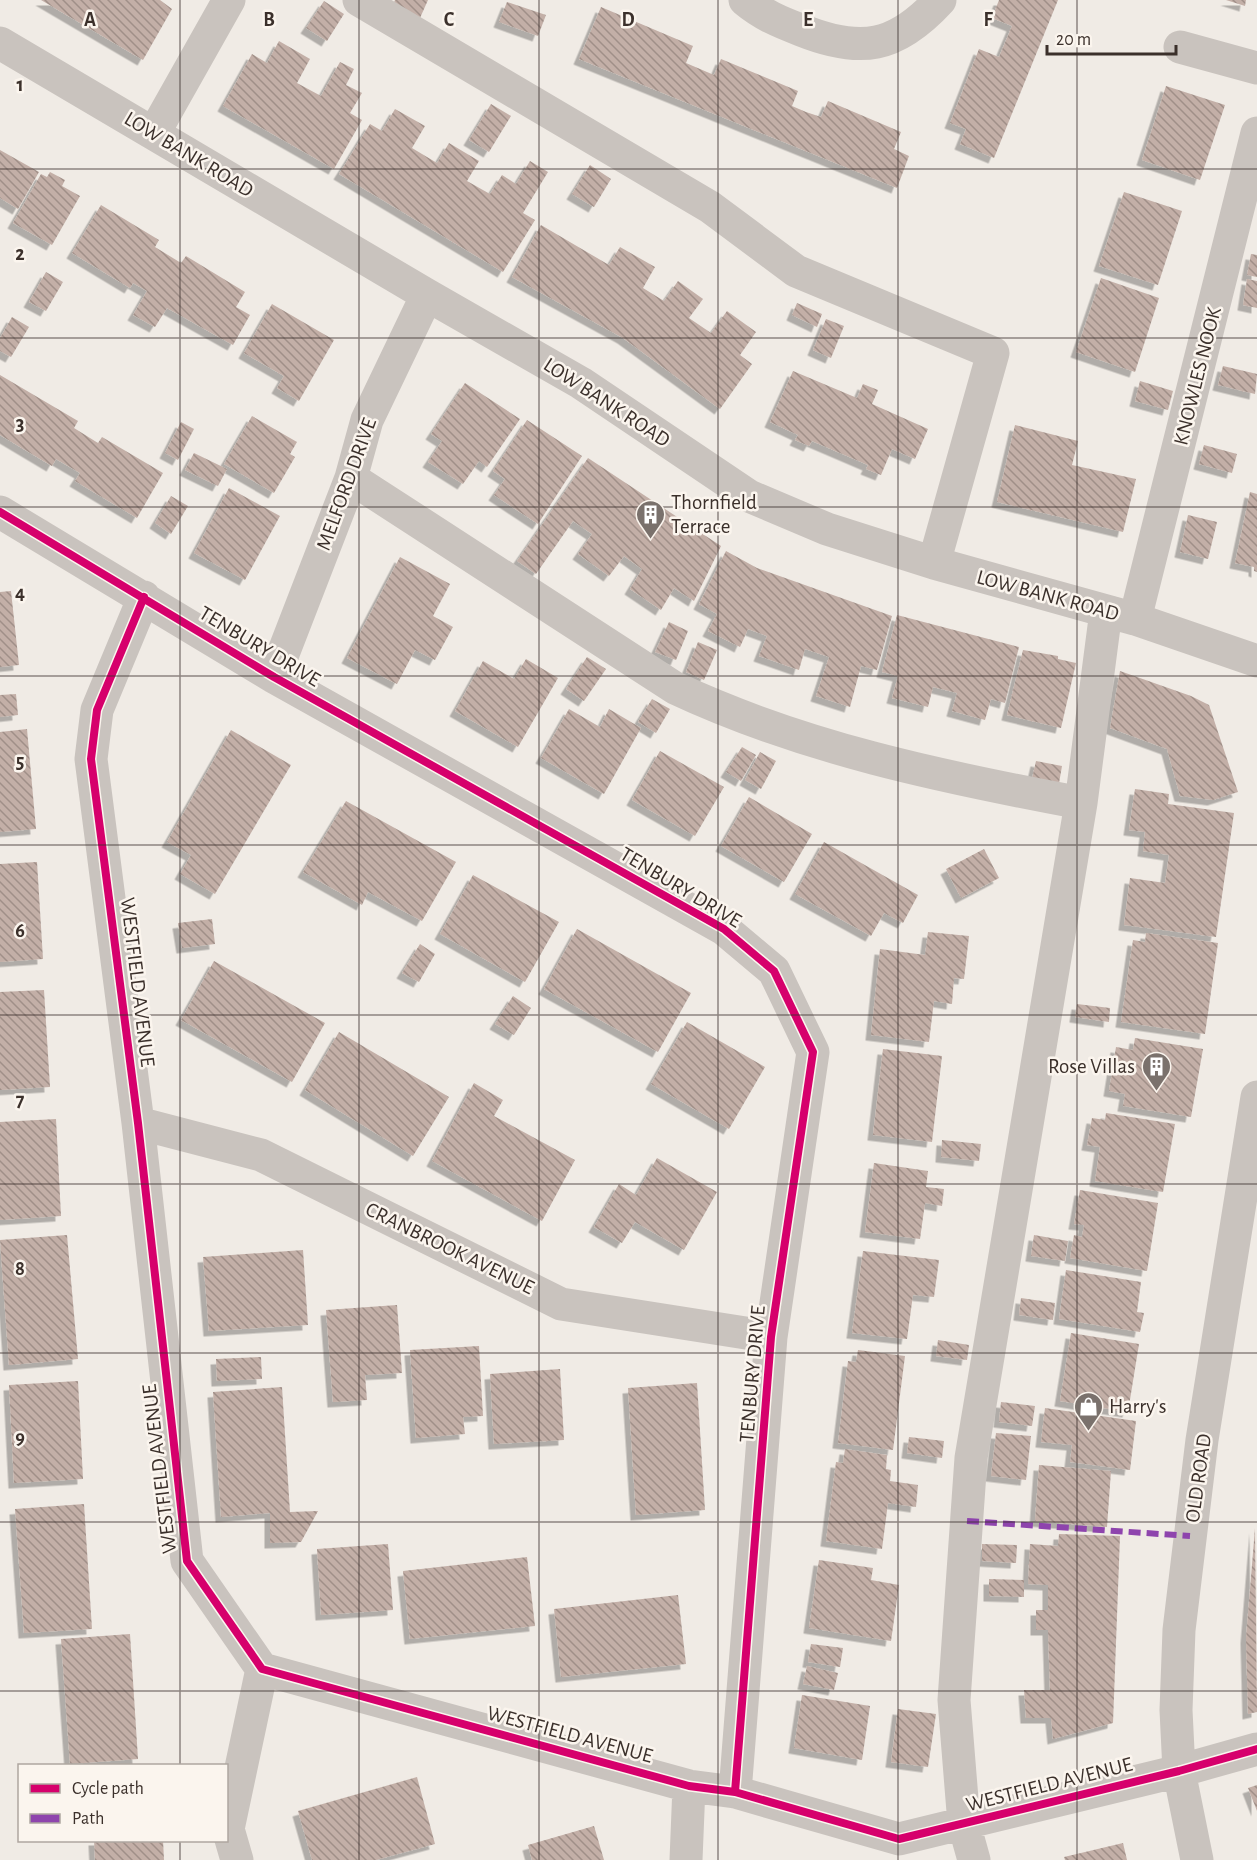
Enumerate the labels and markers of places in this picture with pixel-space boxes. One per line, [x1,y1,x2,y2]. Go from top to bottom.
place label: Thornfield Terrace [671,492,757,537]
building icon: Thornfield Terrace [634,498,666,540]
building icon: Rose Villas [1140,1050,1172,1092]
place label: Rose Villas [1048,1056,1135,1077]
shop icon: Harry's [1072,1390,1104,1432]
place label: Harry's [1109,1396,1166,1417]

